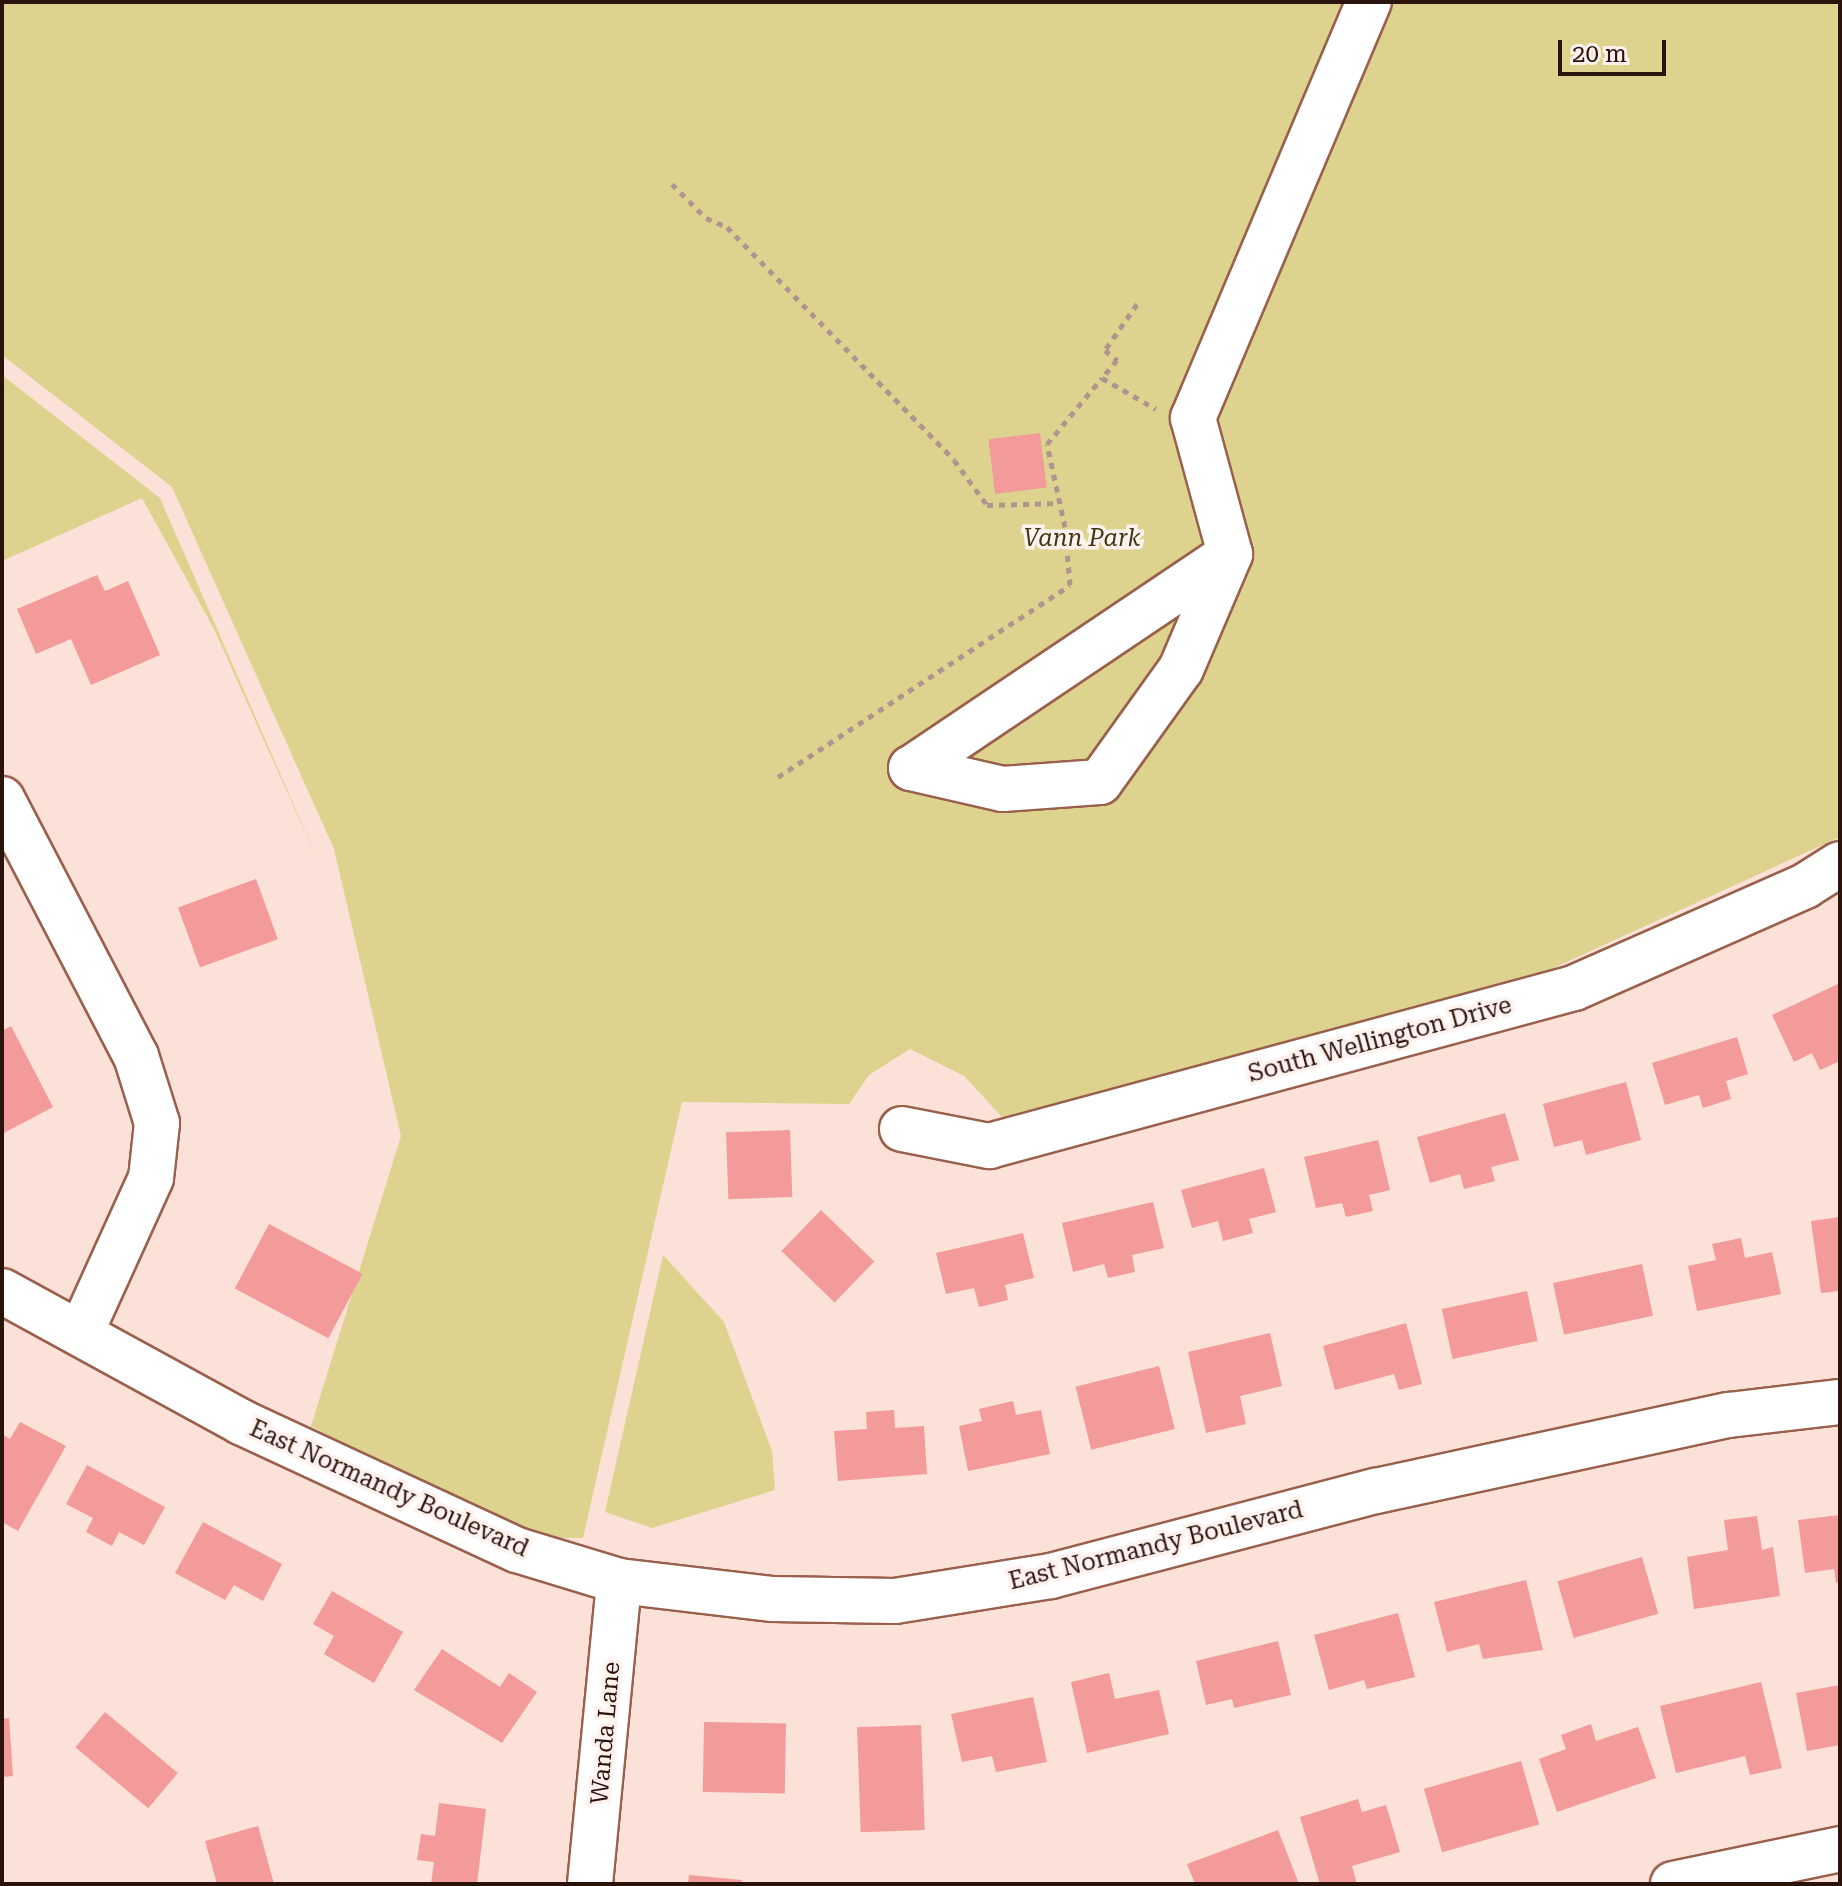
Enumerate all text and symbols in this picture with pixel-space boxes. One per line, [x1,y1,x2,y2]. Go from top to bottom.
scale bar [1562,24,1670,74]
text: 20 m [1572,40,1627,68]
park label: Vann Park [1024,525,1140,553]
street label: South Wellington Drive [1245,991,1515,1089]
street label: East Normandy Boulevard [245,1414,533,1564]
street label: East Normandy Boulevard [1006,1495,1306,1597]
street label: Wanda Lane [585,1660,627,1806]

